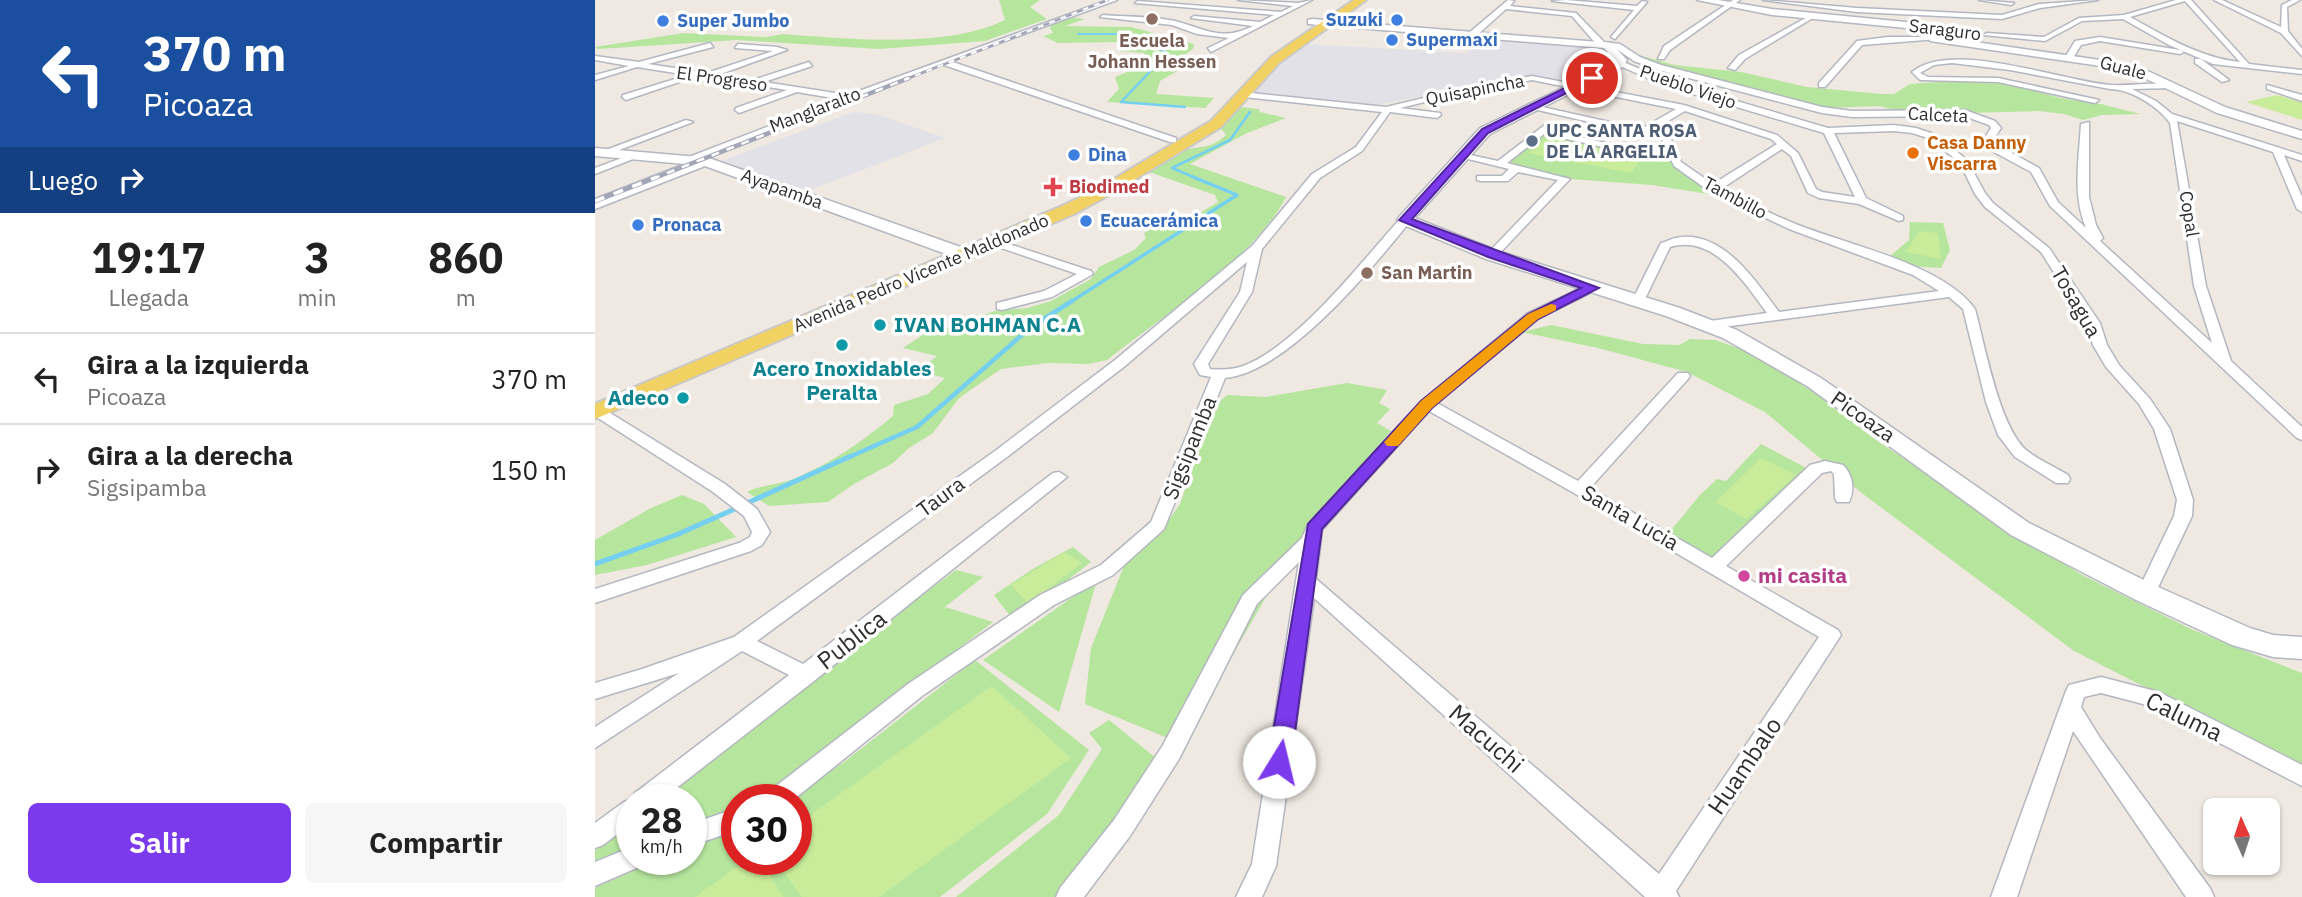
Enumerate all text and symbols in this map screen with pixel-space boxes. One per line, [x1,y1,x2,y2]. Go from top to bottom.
place label: Suzuki [1325,8,1383,31]
place label: Super Jumbo [677,9,790,32]
marker: Escuela Johann Hessen [1144,11,1160,27]
marker: Suzuki [1389,12,1405,28]
marker: Super Jumbo [655,13,671,29]
street label: Saraguro [1908,14,1982,45]
text: 370 m [143,21,287,84]
icon: left [28,28,119,119]
place label: Supermaxi [1406,28,1498,51]
place label: Escuela Johann Hessen [1088,29,1216,73]
marker: Supermaxi [1384,32,1400,48]
pin [1562,48,1622,108]
street label: Guale [2097,50,2149,85]
icon: arrive [1573,59,1611,97]
street label: Pueblo Viejo [1637,59,1739,114]
street label: El Progreso [675,61,769,96]
street label: Quisapincha [1424,69,1527,110]
street label: Manglaralto [766,82,864,137]
text: Picoaza [143,83,253,125]
street label: Calceta [1907,101,1969,128]
place label: UPC SANTA ROSA DE LA ARGELIA [1546,119,1697,163]
place label: Casa Danny Viscarra [1927,131,2027,175]
marker: UPC SANTA ROSA DE LA ARGELIA [1524,133,1540,149]
place label: Dina [1088,143,1127,166]
marker: Casa Danny Viscarra [1905,145,1921,161]
marker: Dina [1066,147,1082,163]
icon: right [112,161,150,199]
text: Luego [28,163,98,197]
street label: Ayapamba [738,163,827,214]
street label: Tambillo [1699,171,1771,224]
place label: Biodimed [1069,175,1150,198]
marker: Biodimed [1043,177,1063,197]
street label: Copal [2175,189,2204,239]
street label: Avenida Pedro Vicente Maldonado [790,208,1052,337]
place label: Ecuacerámica [1100,209,1218,232]
place label: Pronaca [652,213,721,236]
marker: Ecuacerámica [1078,213,1094,229]
marker: Pronaca [630,217,646,233]
text: 19:17 [91,230,206,285]
text: 3 [304,230,330,285]
text: 860 [428,230,504,285]
place label: San Martin [1381,261,1473,284]
street label: Tosagua [2045,261,2108,342]
marker: San Martin [1359,265,1375,281]
text: Llegada [109,282,189,312]
text: min [298,282,336,312]
text: m [456,282,476,312]
place label: IVAN BOHMAN C.A [894,310,1081,338]
marker: IVAN BOHMAN C.A [872,317,888,333]
marker: Acero Inoxidables Peralta [834,337,850,353]
text: Gira a la izquierda [87,347,309,381]
place label: Acero Inoxidables Peralta [752,354,932,406]
icon: left [28,360,66,398]
text: 370 m [491,362,567,396]
text: Picoaza [87,381,166,411]
place label: Adeco [607,383,669,411]
street label: Picoaza [1826,384,1901,448]
marker: Adeco [675,390,691,406]
street label: Sigsipamba [1156,392,1222,503]
text: Gira a la derecha [87,438,293,472]
icon: right [28,451,66,489]
text: 150 m [491,453,567,487]
street label: Taura [911,469,970,523]
text: Sigsipamba [87,472,207,502]
street label: Santa Lucia [1577,478,1684,556]
place label: mi casita [1758,561,1847,589]
marker: mi casita [1736,568,1752,584]
street label: Publica [810,602,893,676]
street label: Caluma [2141,684,2228,748]
street label: Macuchi [1442,697,1531,780]
street label: Huambalo [1700,710,1788,820]
position arrow [1242,725,1316,799]
speed limit sign: 30 [721,784,812,875]
text: 28 [640,797,683,843]
north arrow [2203,798,2280,875]
map controls [2203,798,2280,875]
button: Salir [28,803,291,883]
button: Compartir [305,803,567,883]
text: km/h [640,835,683,858]

